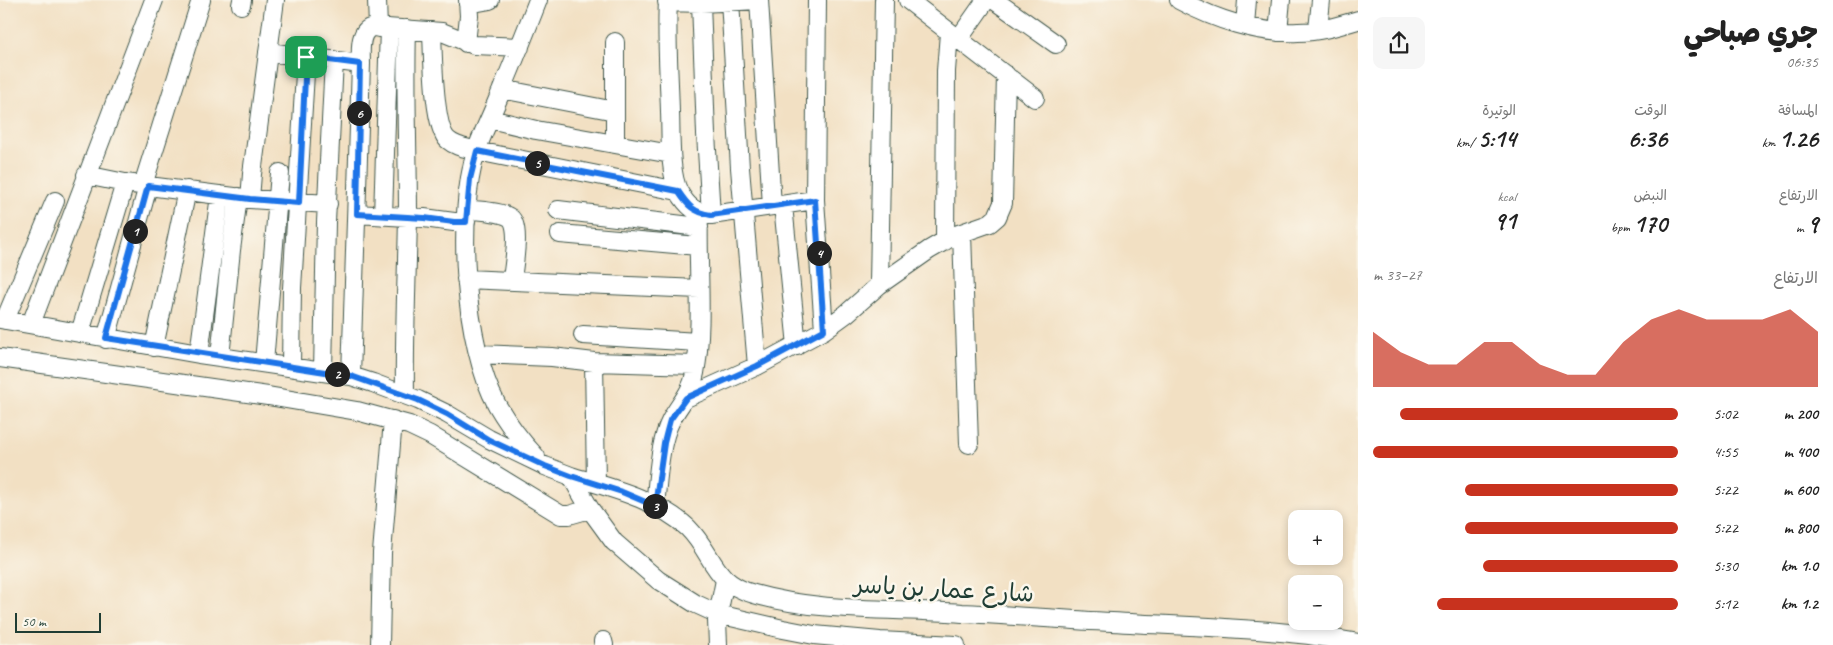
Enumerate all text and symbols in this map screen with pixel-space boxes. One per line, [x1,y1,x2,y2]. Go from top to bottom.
text: جري صباحي [1683,15,1818,50]
button: share [1373,17,1425,69]
pin [285,36,327,78]
icon: arrive [292,43,320,71]
text: 06:35 [1786,52,1818,72]
pin: 6 [346,100,372,126]
text: الوتيرة [1482,102,1516,119]
text: الوقت [1634,102,1667,119]
text: المسافة [1778,102,1818,119]
text: 6 [356,105,363,122]
text: 5:14 [1478,123,1516,155]
text: 6:36 [1627,123,1667,155]
text: 1.26 [1779,123,1818,155]
text: /km [1456,134,1478,151]
text: km [1762,134,1779,151]
pin: 5 [524,150,550,176]
text: 5 [534,155,541,172]
text: النبض [1634,187,1667,204]
text: الارتفاع [1779,187,1818,204]
text: kcal [1497,188,1516,205]
text: 91 [1494,205,1516,237]
text: 170 [1633,208,1667,240]
text: 9 [1807,208,1818,240]
pin: 1 [122,218,148,244]
text: bpm [1611,219,1633,236]
text: m [1796,219,1807,236]
text: 1 [132,223,139,240]
pin: 4 [806,240,832,266]
text: 4 [816,245,823,262]
text: 27–33 m [1373,265,1422,285]
text: الارتفاع [1773,268,1818,288]
pin: 2 [324,362,350,386]
text: 2 [334,366,341,383]
text: 5:02 [1713,404,1738,424]
text: 200 m [1783,404,1818,424]
text: 4:55 [1713,442,1738,462]
text: 400 m [1783,442,1818,462]
text: 5:22 [1713,480,1738,500]
text: 600 m [1783,480,1818,500]
pin: 3 [642,494,668,518]
text: 3 [652,498,659,515]
map controls [1288,510,1343,630]
button: + [1288,510,1343,565]
text: 5:22 [1713,518,1738,538]
text: 800 m [1783,518,1818,538]
text: 5:30 [1713,556,1738,576]
text: 1.0 km [1781,556,1818,576]
street label: شارع عمار بن ياسر [851,569,1035,611]
button: − [1288,575,1343,630]
text: 5:12 [1713,594,1738,614]
text: 1.2 km [1781,594,1818,614]
scale bar [15,610,101,633]
text: 50 m [22,613,46,630]

